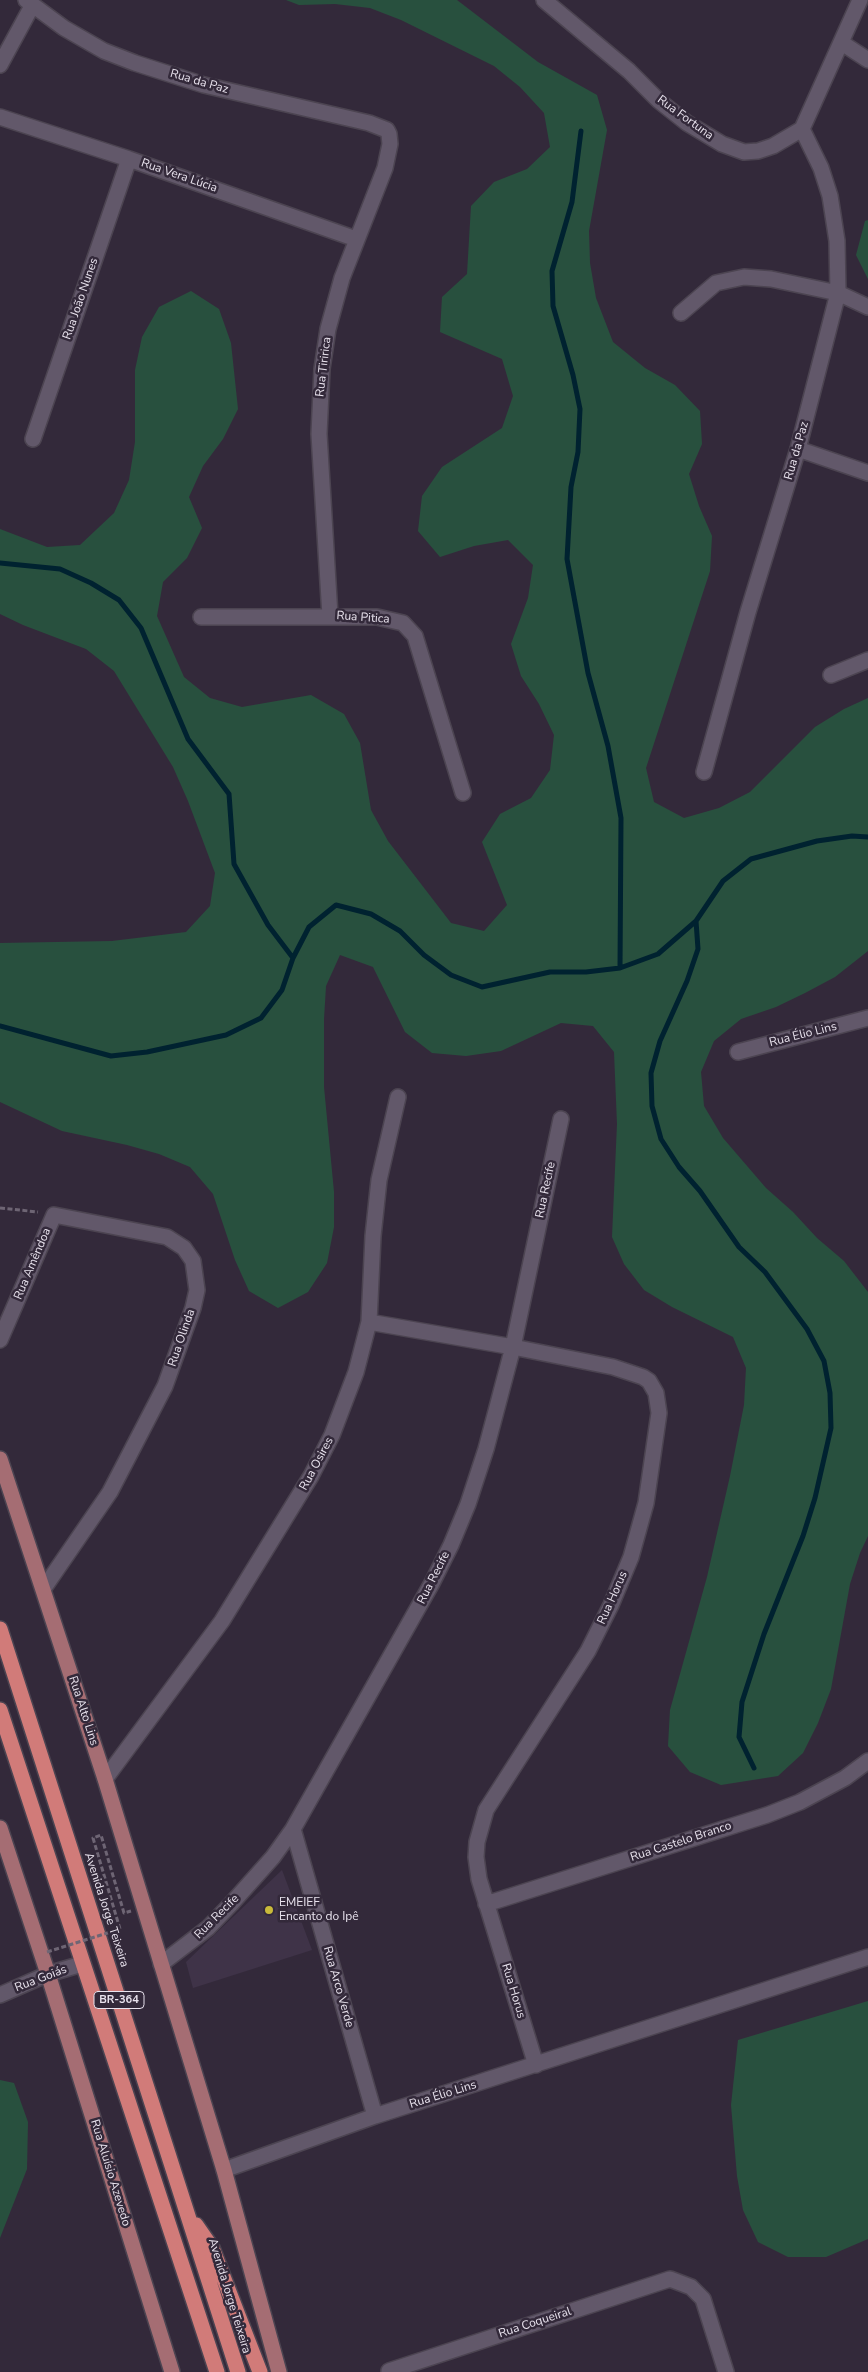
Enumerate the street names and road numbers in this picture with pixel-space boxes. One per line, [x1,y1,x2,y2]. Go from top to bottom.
street label: Rua da Paz [168,67,230,97]
street label: Rua Fortuna [654,93,716,143]
street label: Rua Vera Lúcia [139,156,219,196]
street label: Rua João Nunes [60,256,102,342]
street label: Rua Tiririca [313,336,335,398]
street label: Rua da Paz [782,420,812,482]
street label: Rua Pitica [336,609,390,627]
street label: Rua Élio Lins [768,1020,838,1050]
street label: Rua Recife [533,1161,559,1219]
street label: Rua Amêndoa [11,1226,55,1302]
street label: Rua Olinda [165,1307,199,1369]
street label: Rua Osires [297,1435,337,1493]
street label: Rua Recife [415,1549,453,1607]
street label: Rua Horus [595,1569,631,1627]
street label: Rua Alto Lins [65,1674,101,1748]
street label: Rua Castelo Branco [629,1819,733,1865]
street label: Avenida Jorge Teixeira [81,1851,131,1969]
street label: Rua Recife [192,1892,242,1942]
street label: Rua Arco Verde [320,1945,356,2029]
street label: Rua Horus [498,1962,528,2020]
street label: Rua Goiás [13,1963,69,1995]
road number: BR-364 [94,1992,144,2008]
street label: Rua Élio Lins [408,2078,478,2112]
street label: Rua Aluísio Azevedo [87,2118,133,2228]
street label: Avenida Jorge Teixeira [205,2237,253,2355]
street label: Rua Coqueiral [497,2304,573,2342]

